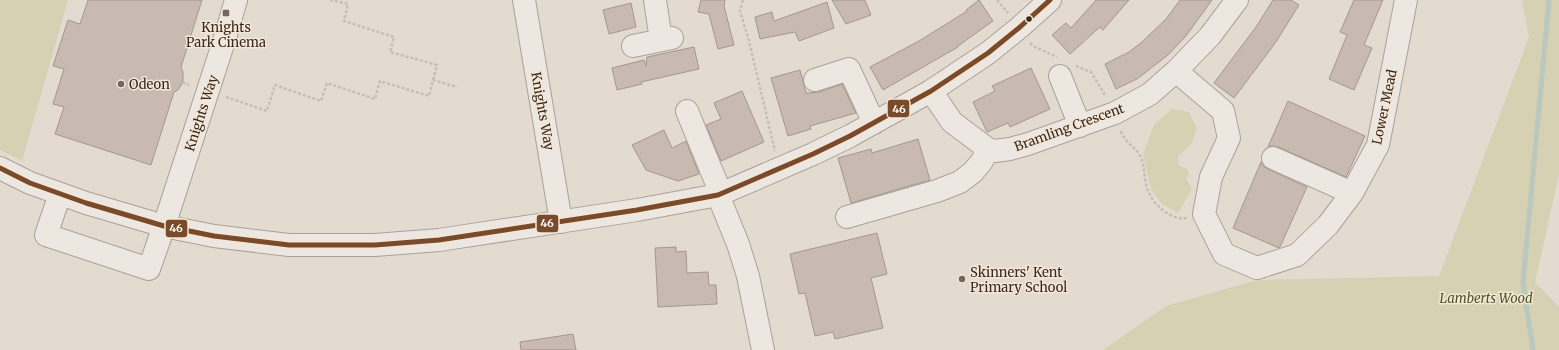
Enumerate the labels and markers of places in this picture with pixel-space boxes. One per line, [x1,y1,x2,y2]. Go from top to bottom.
marker: Knights Park Cinema [221,8,231,18]
unlabelled marker [1024,14,1034,24]
place label: Knights Park Cinema [186,19,266,51]
place label: Odeon [129,76,170,93]
marker: Odeon [116,79,126,89]
place label: Skinners' Kent Primary School [970,264,1067,296]
marker: Skinners' Kent Primary School [957,274,967,284]

